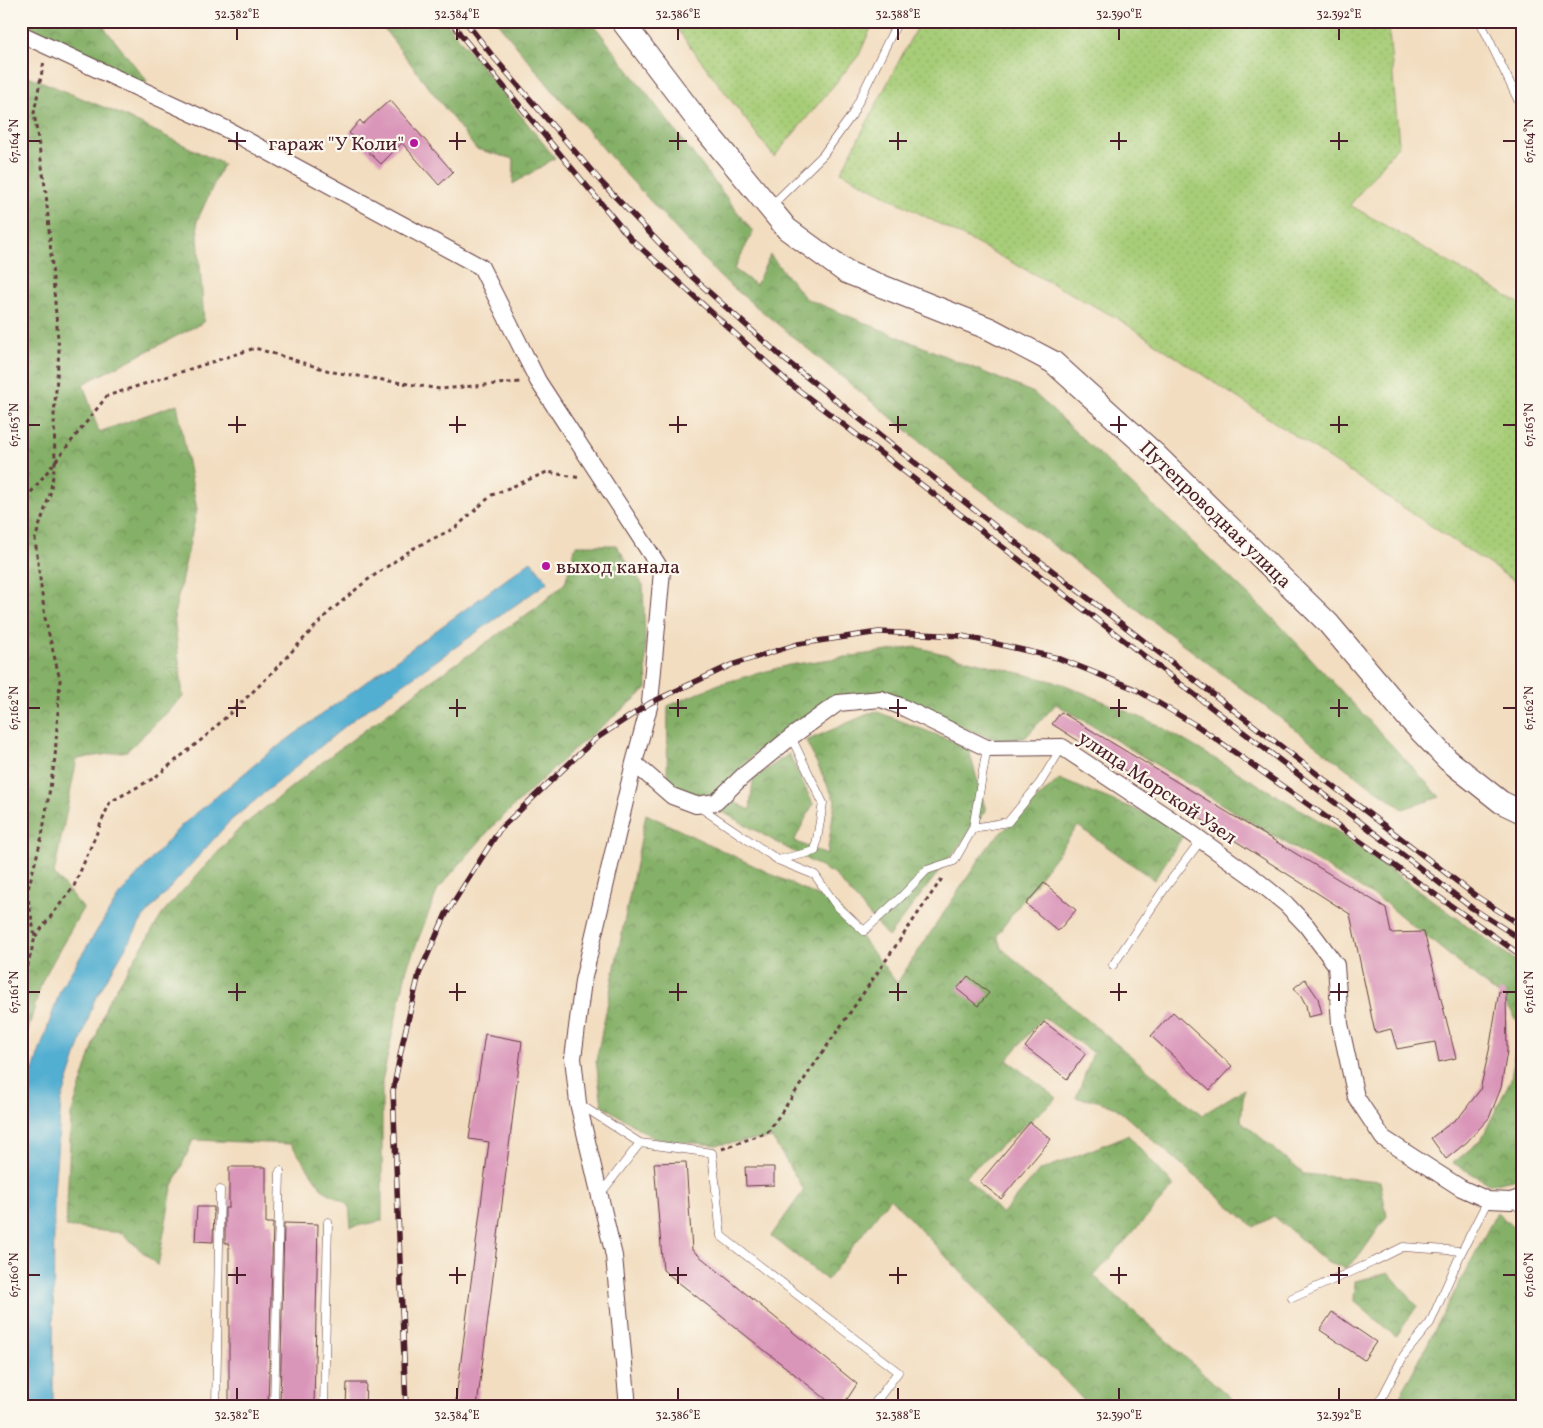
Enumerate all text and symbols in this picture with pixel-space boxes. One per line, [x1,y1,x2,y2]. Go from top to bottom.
text: 32.382°E [214,7,260,23]
text: 32.384°E [434,7,480,23]
text: 32.386°E [656,7,700,23]
text: 32.388°E [875,7,921,23]
text: 32.390°E [1096,7,1142,23]
text: 32.392°E [1316,7,1362,23]
text: 67.164°N [7,119,23,163]
text: 67.164°N [1522,119,1538,163]
place label: гараж "У Коли" [269,131,404,159]
marker: гараж "У Коли" [408,137,420,149]
text: 67.163°N [7,403,23,447]
text: 67.163°N [1522,403,1538,447]
street label: Путепроводная улица [1132,435,1297,596]
place label: выход канала [556,554,680,582]
marker: выход канала [540,560,552,572]
text: 67.162°N [7,686,23,730]
text: 67.162°N [1522,686,1538,730]
street label: улица Морской Узел [1072,725,1242,852]
text: 67.161°N [7,971,23,1013]
text: 67.161°N [1522,971,1538,1013]
text: 67.160°N [7,1253,23,1297]
text: 67.160°N [1522,1253,1538,1297]
text: 32.382°E [214,1408,260,1424]
text: 32.384°E [434,1408,480,1424]
text: 32.386°E [656,1408,700,1424]
text: 32.388°E [875,1408,921,1424]
text: 32.390°E [1096,1408,1142,1424]
text: 32.392°E [1316,1408,1362,1424]

